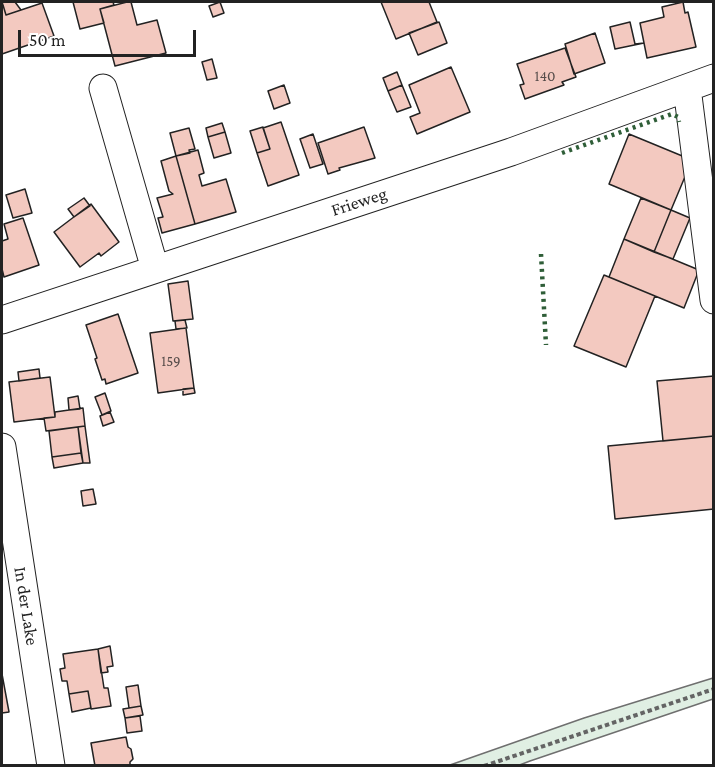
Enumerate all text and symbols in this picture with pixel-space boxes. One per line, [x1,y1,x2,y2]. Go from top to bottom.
scale bar [21,18,200,56]
text: 50 m [29,30,66,50]
house number: 140 [534,67,556,85]
street label: Frieweg [328,183,390,221]
house number: 159 [161,352,181,370]
street label: In der Lake [9,565,43,647]

